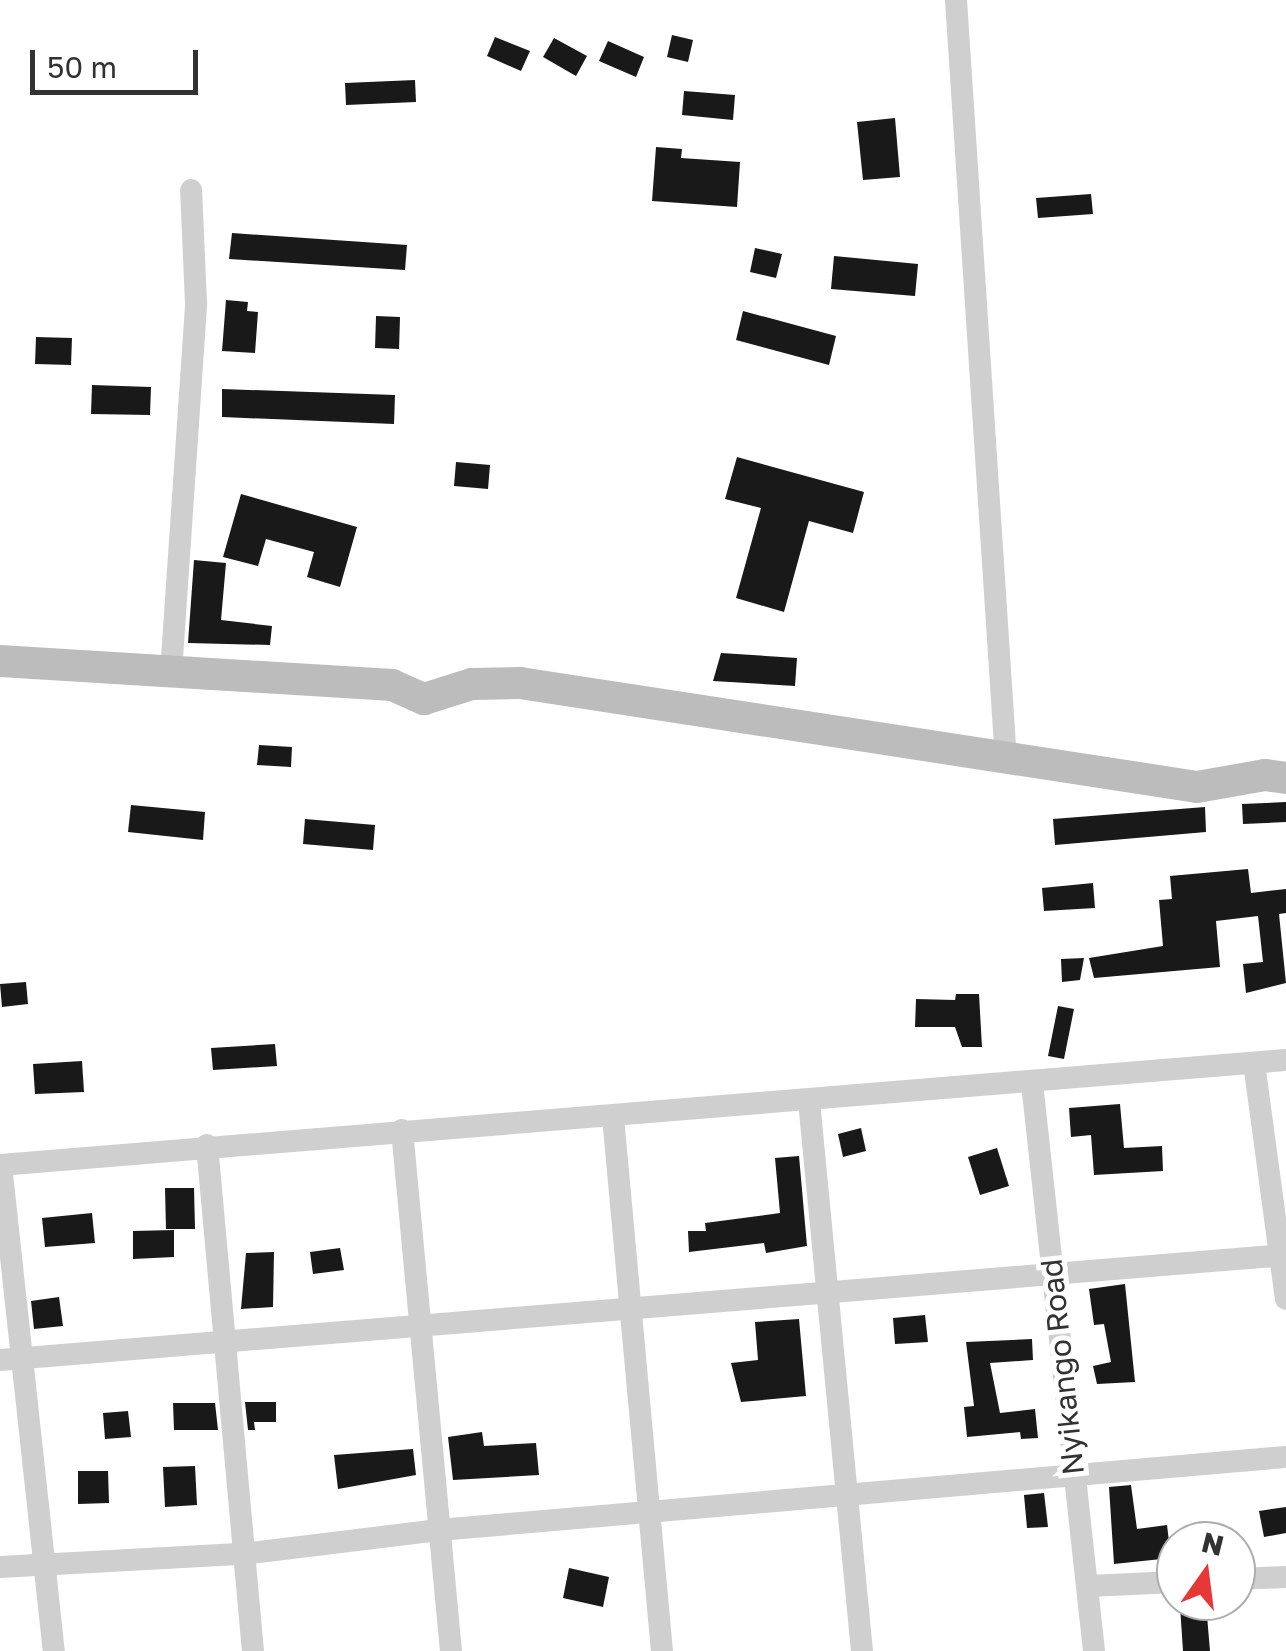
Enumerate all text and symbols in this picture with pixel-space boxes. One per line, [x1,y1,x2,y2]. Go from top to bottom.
scale bar [35,30,202,92]
text: 50 m [47,49,117,85]
street label: Nyikango Road [1033,1257,1091,1477]
north arrow [1156,1521,1256,1621]
text: N [1199,1525,1227,1562]

